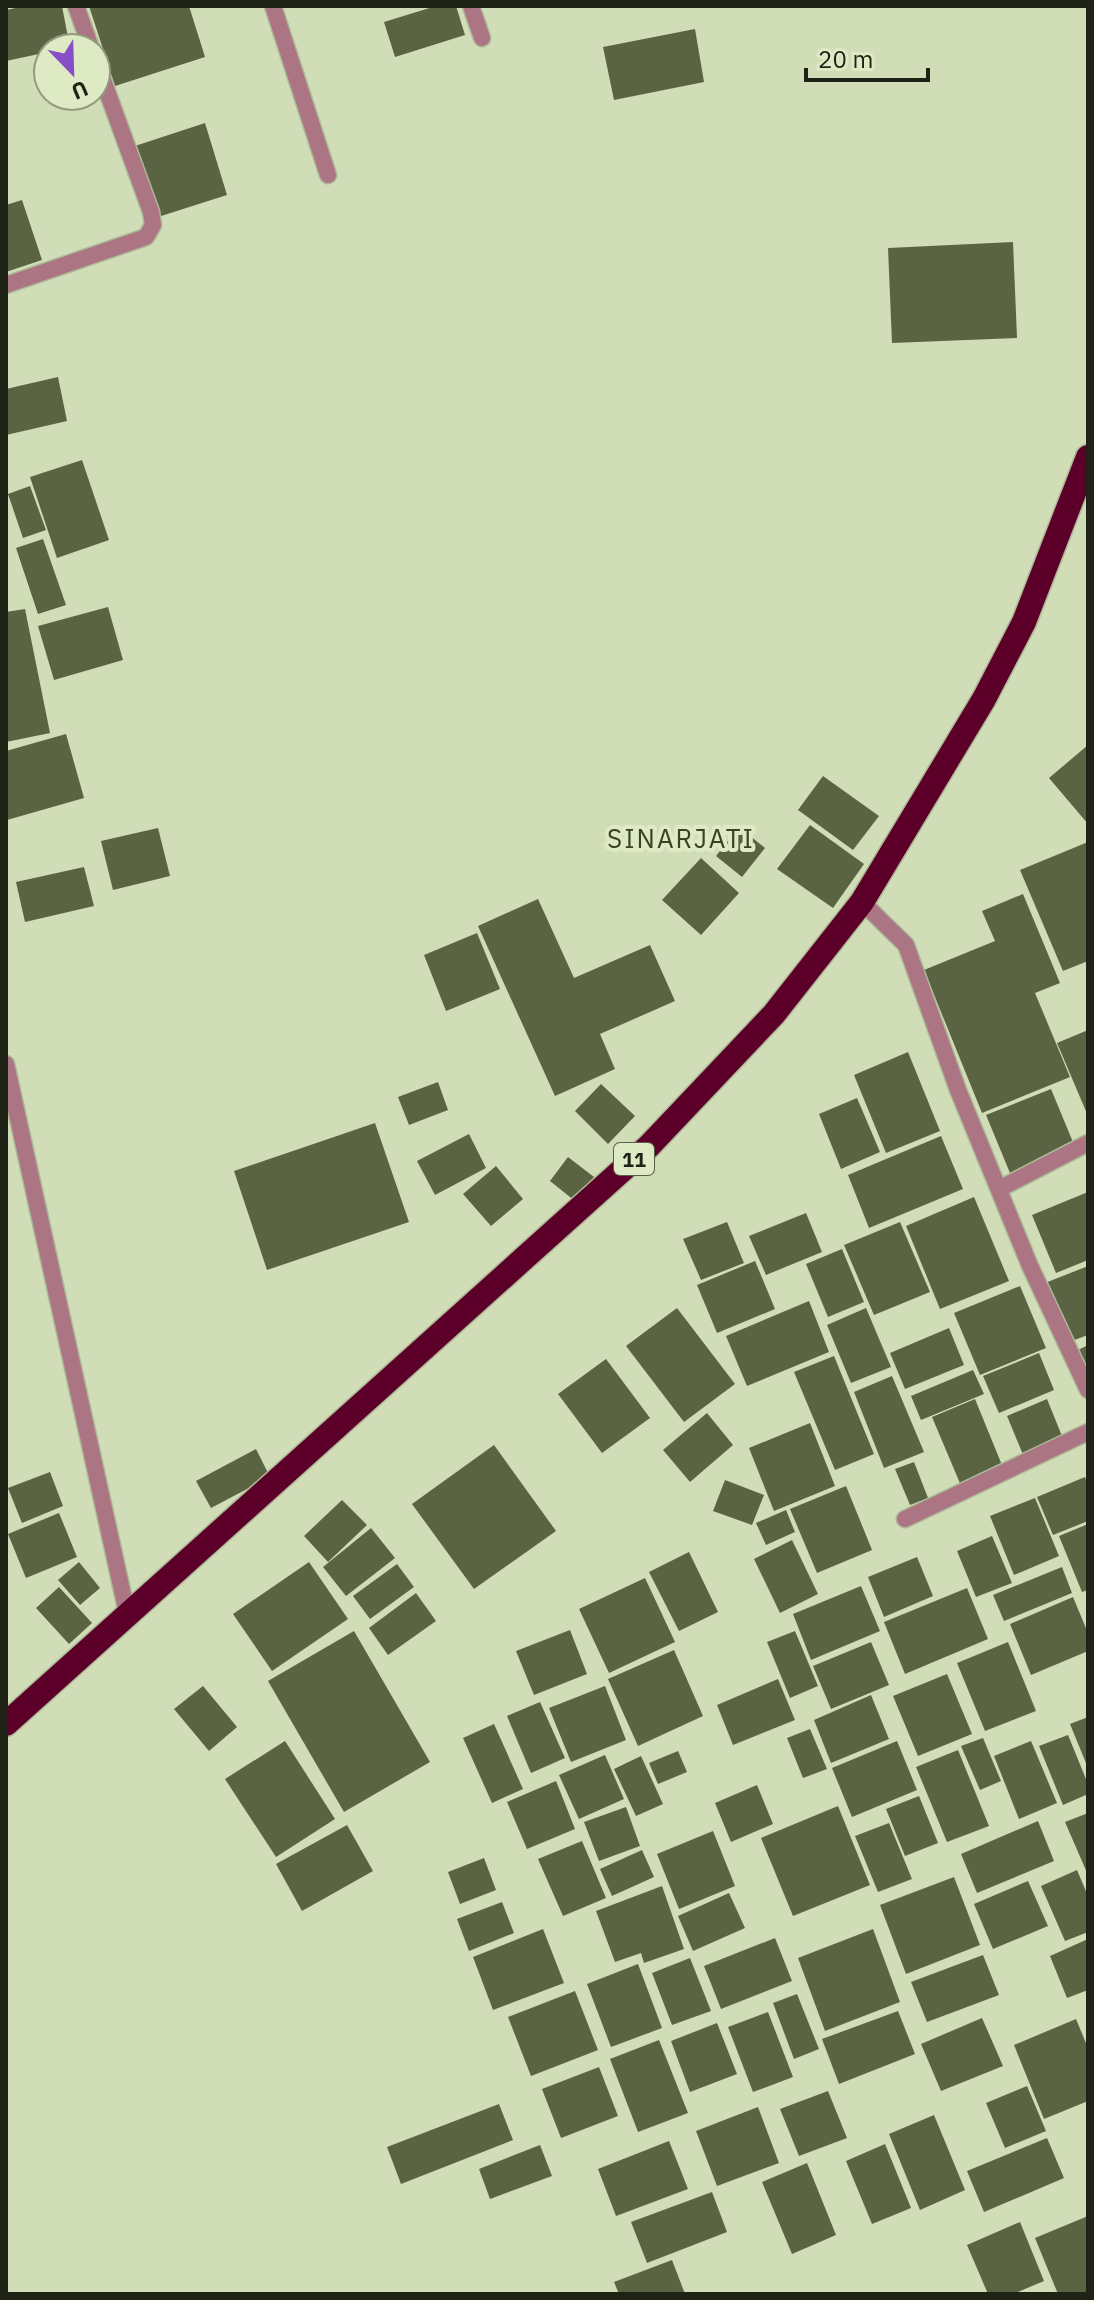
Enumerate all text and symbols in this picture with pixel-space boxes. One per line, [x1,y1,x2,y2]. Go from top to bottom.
north arrow [32,32,112,112]
scale bar [806,32,928,82]
text: 20 m [818,43,873,75]
text: U [67,75,93,107]
district label: SINARJATI [607,821,755,855]
road number: 11 [614,1143,654,1175]

